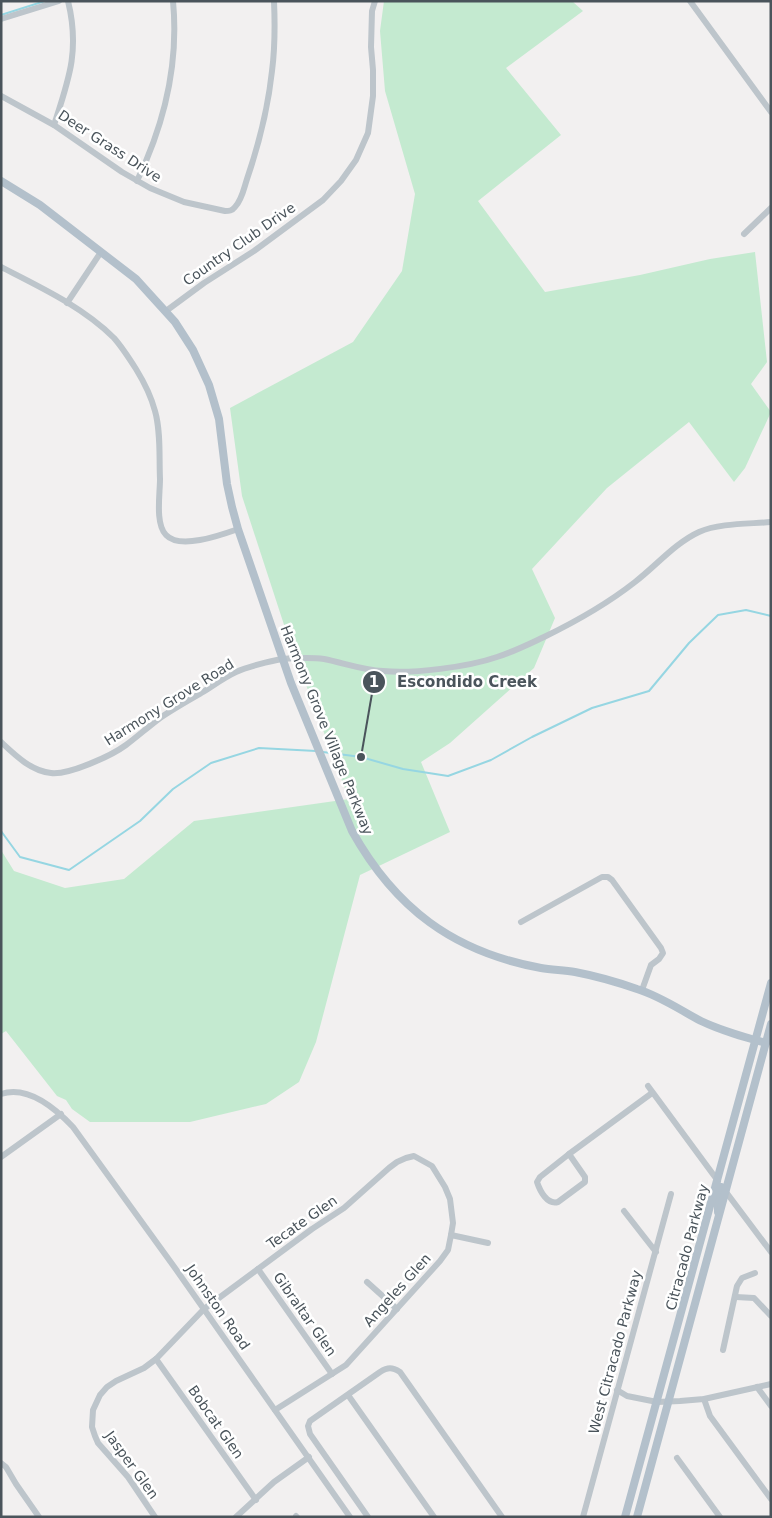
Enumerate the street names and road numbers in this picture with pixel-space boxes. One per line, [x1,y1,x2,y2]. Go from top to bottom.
street label: Deer Grass Drive [55,107,165,185]
street label: Country Club Drive [180,199,298,289]
street label: Harmony Grove Village Parkway [277,623,377,837]
street label: Harmony Grove Road [101,656,237,748]
street label: Citracado Parkway [662,1182,712,1312]
street label: Tecate Glen [263,1192,340,1253]
street label: Angeles Glen [360,1250,434,1330]
street label: Johnston Road [182,1261,253,1353]
street label: West Citracado Parkway [585,1268,645,1436]
street label: Gibraltar Glen [270,1269,340,1359]
street label: Bobcat Glen [185,1382,247,1462]
street label: Jasper Glen [101,1427,162,1502]

